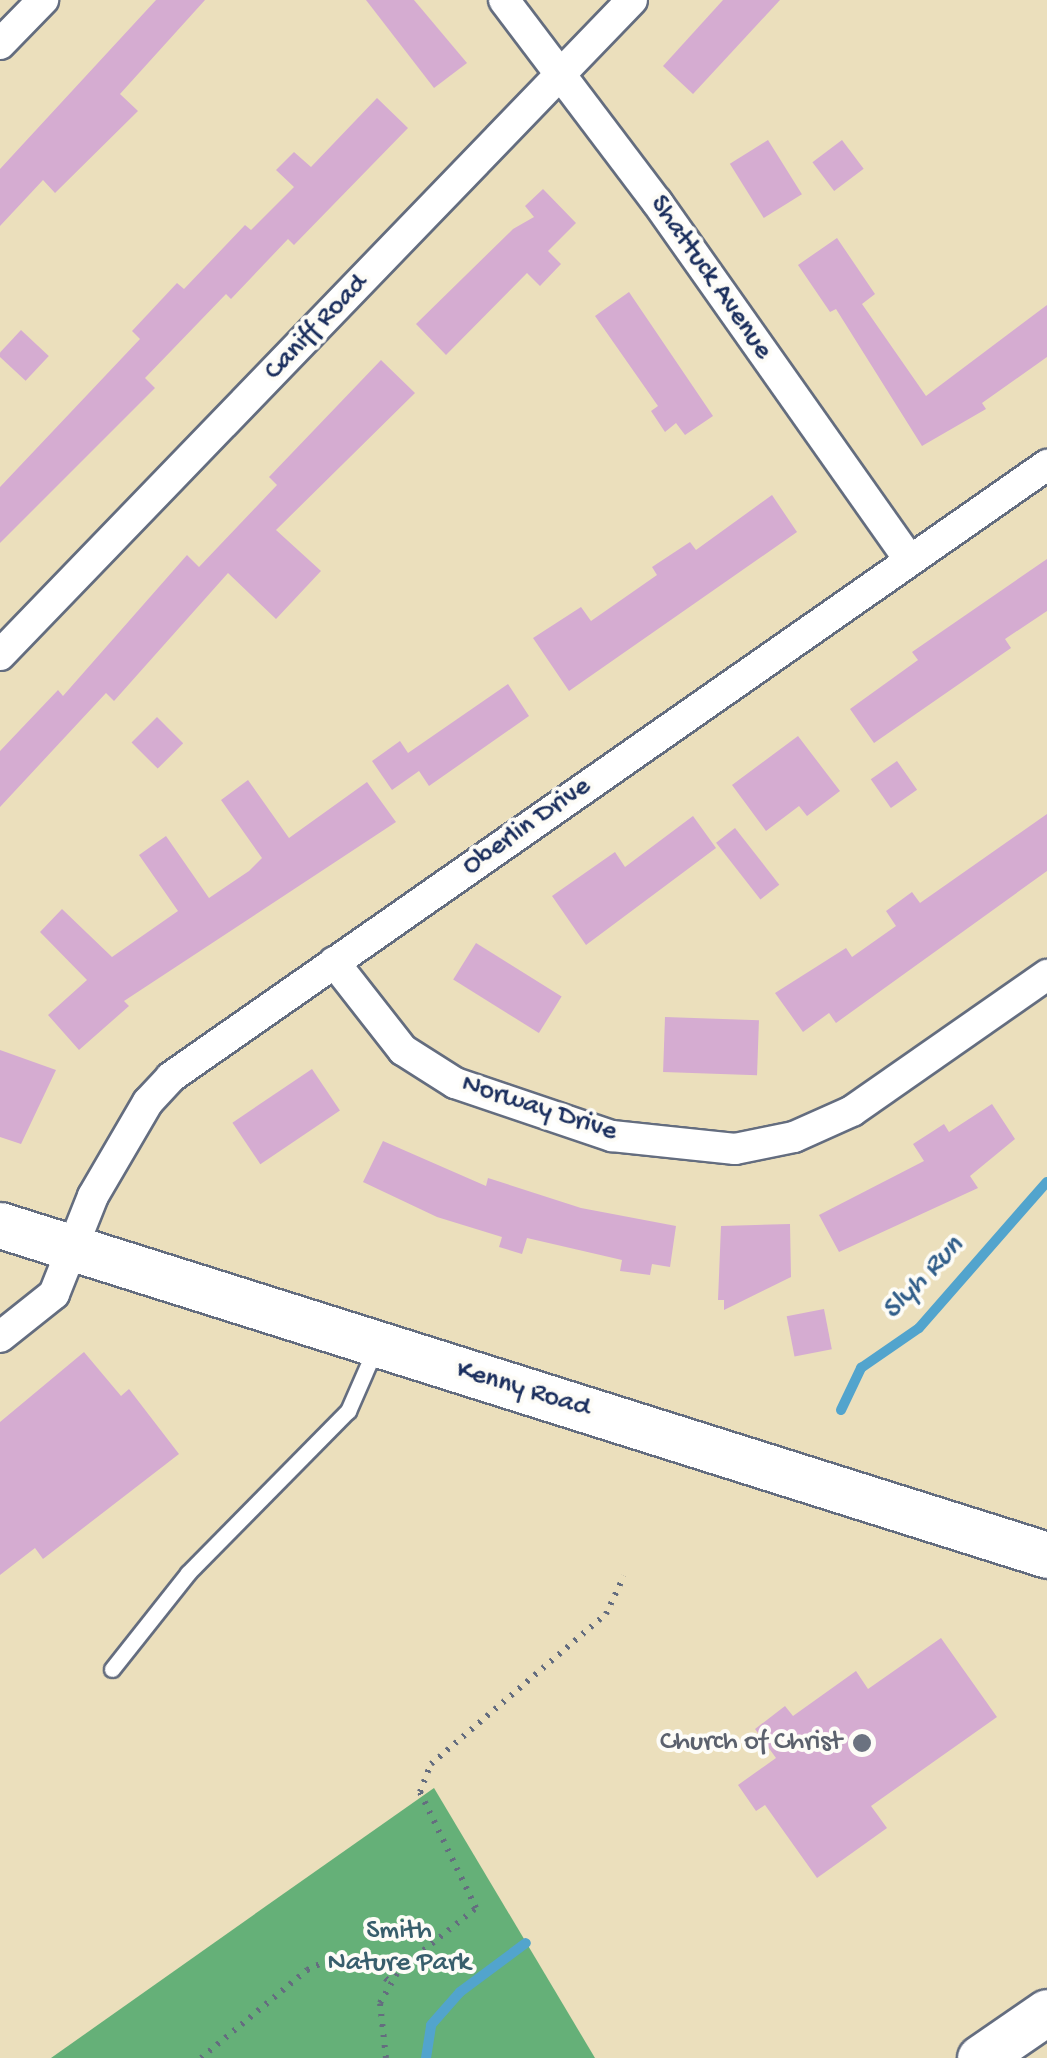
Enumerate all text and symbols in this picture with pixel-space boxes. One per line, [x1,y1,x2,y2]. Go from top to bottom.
street label: Shattuck Avenue [641,190,779,366]
street label: Caniff Road [258,268,376,388]
street label: Oberlin Drive [456,770,598,884]
street label: Norway Drive [457,1068,621,1150]
water label: Slyh Run [875,1230,973,1328]
street label: Kenny Road [452,1354,594,1426]
place label: Church of Christ [660,1726,842,1760]
marker: Church of Christ [851,1732,873,1754]
park label: Smith Nature Park [328,1915,470,1981]

